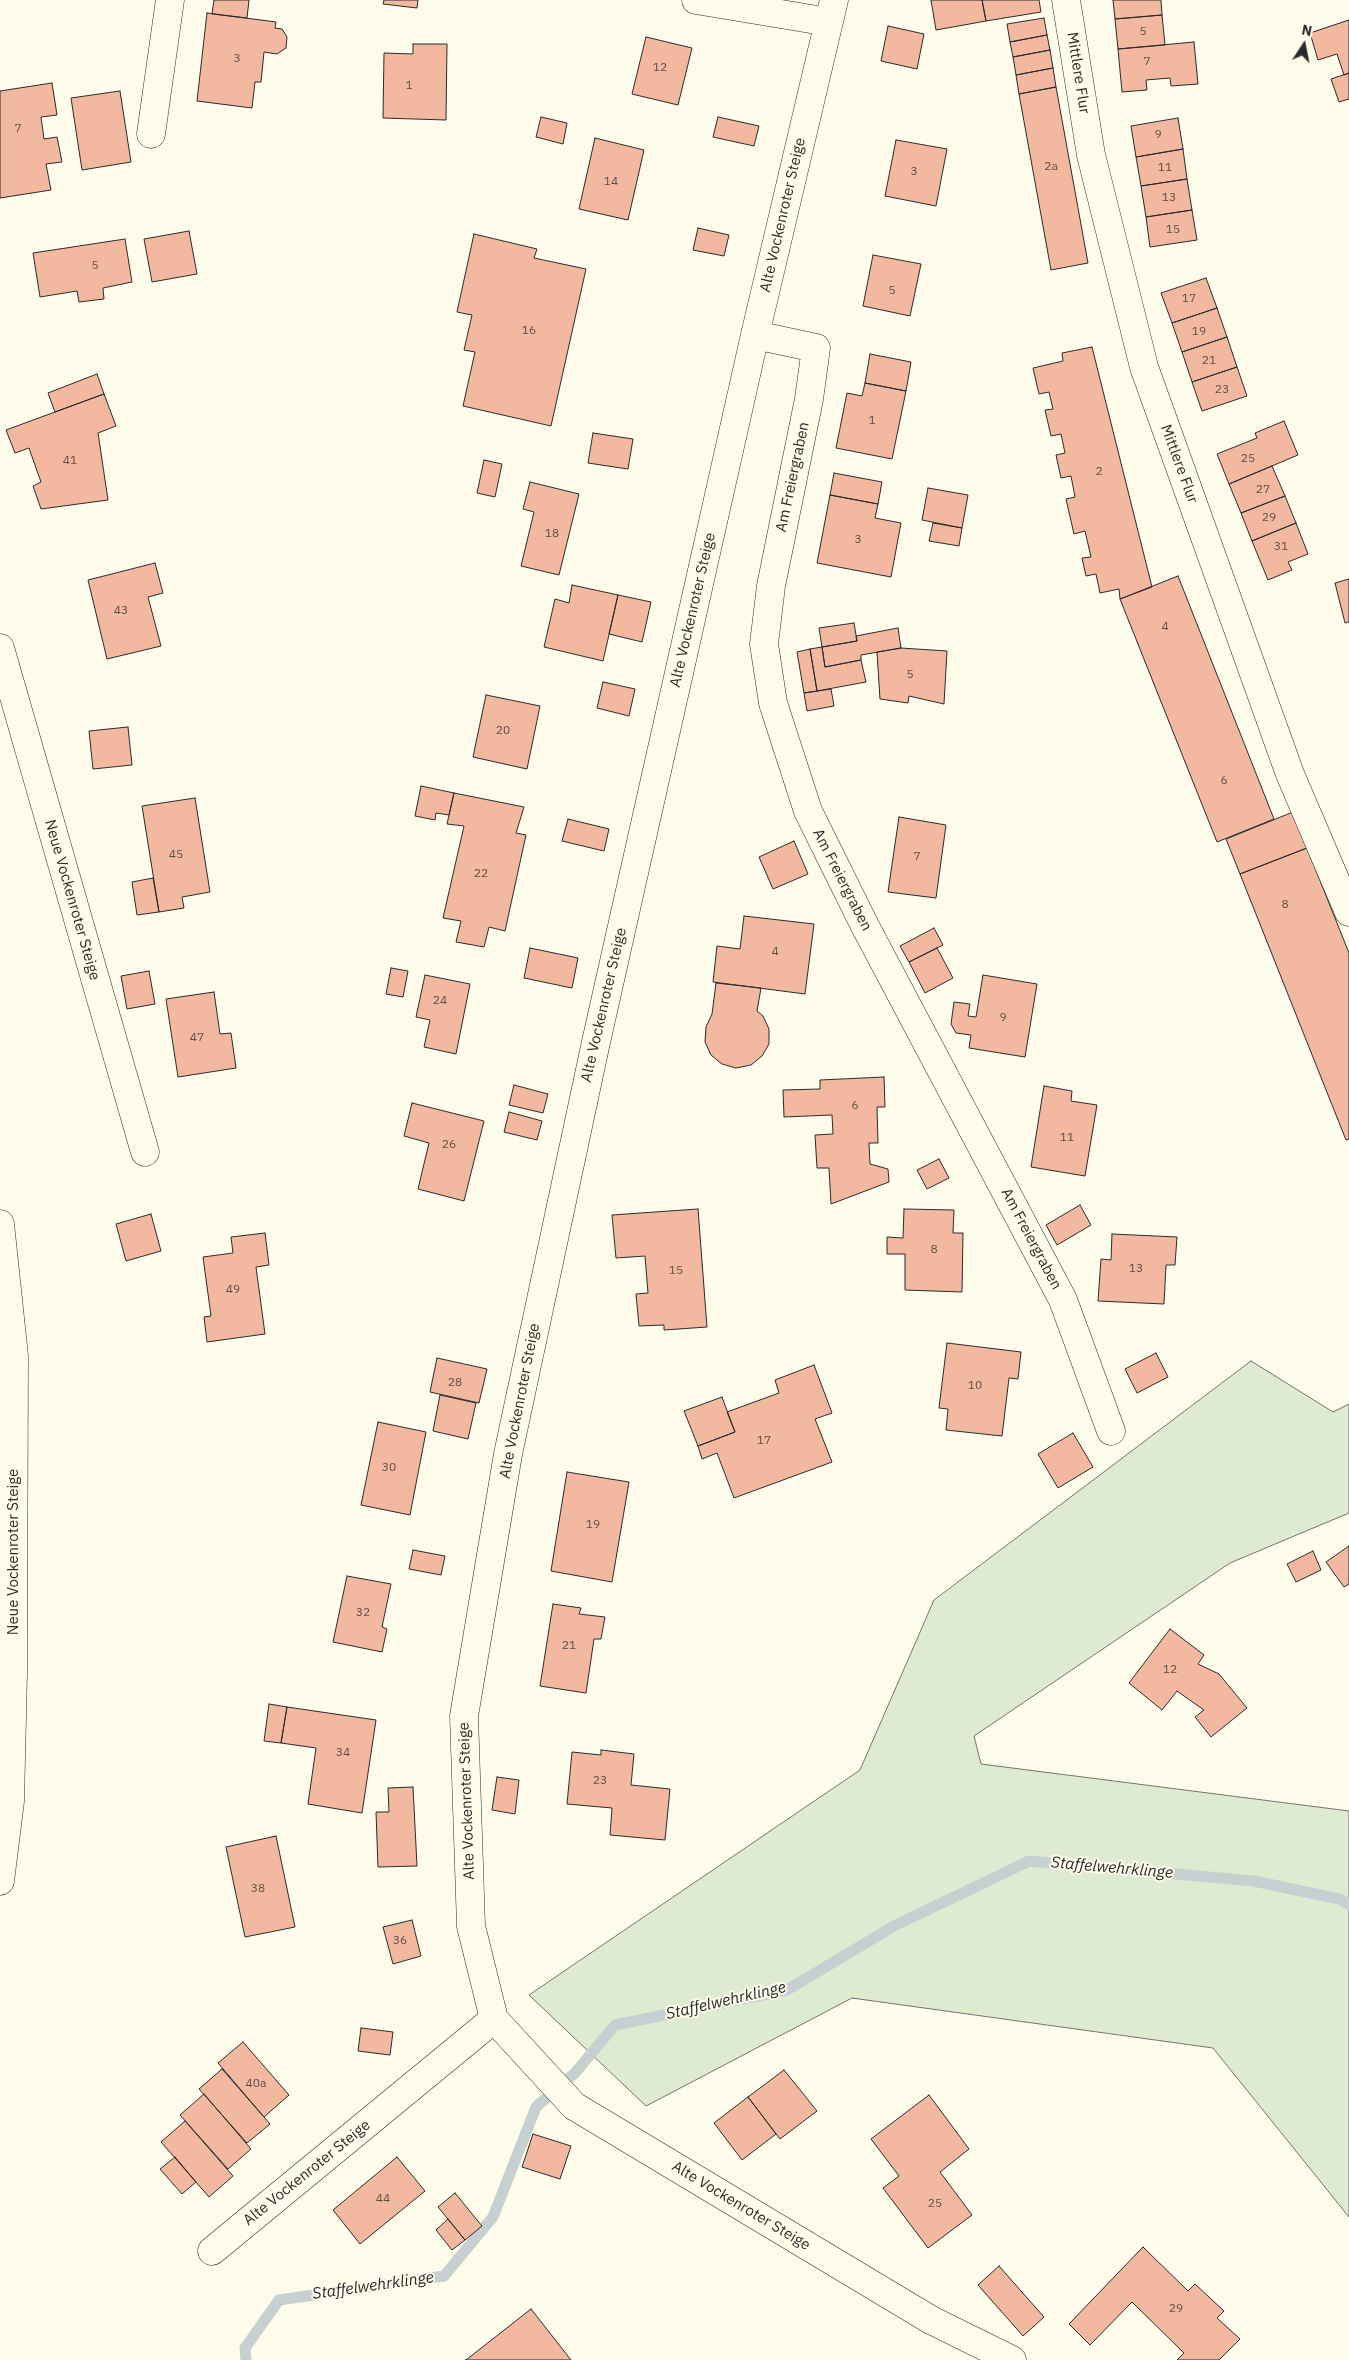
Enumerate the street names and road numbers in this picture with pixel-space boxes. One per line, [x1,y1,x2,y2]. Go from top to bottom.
street label: Mittlere Flur [1063,31,1093,115]
street label: Alte Vockenroter Steige [756,136,810,294]
street label: Am Freiergraben [773,420,813,534]
street label: Mittlere Flur [1156,422,1202,506]
street label: Alte Vockenroter Steige [666,531,720,689]
street label: Neue Vockenroter Steige [40,818,104,982]
street label: Am Freiergraben [809,826,875,934]
street label: Alte Vockenroter Steige [577,926,631,1084]
street label: Am Freiergraben [997,1185,1065,1293]
street label: Alte Vockenroter Steige [496,1322,544,1480]
street label: Neue Vockenroter Steige [5,1469,23,1635]
street label: Alte Vockenroter Steige [455,1722,479,1880]
street label: Alte Vockenroter Steige [240,2116,374,2230]
street label: Alte Vockenroter Steige [669,2158,813,2254]

